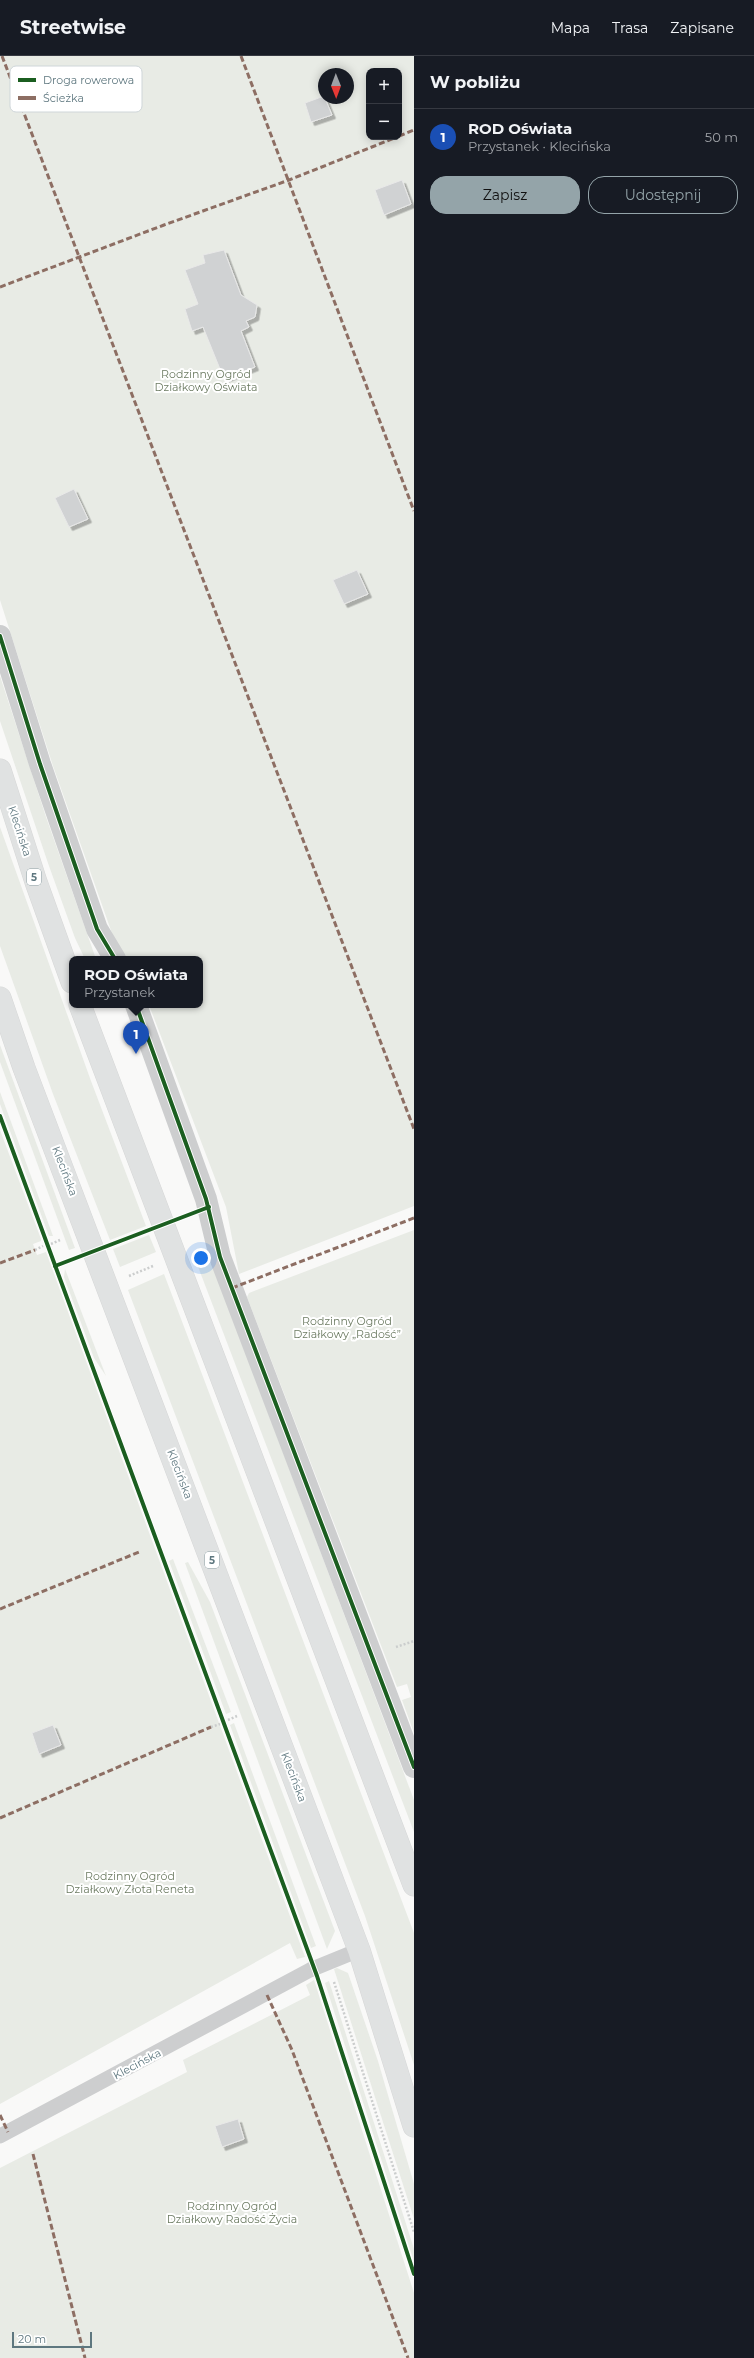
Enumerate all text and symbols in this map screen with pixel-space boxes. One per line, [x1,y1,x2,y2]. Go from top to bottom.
text: Streetwise [20,16,126,39]
text: Mapa [551,19,590,37]
text: Trasa [612,19,648,37]
text: Zapisane [670,19,734,37]
legend [10,66,142,112]
north arrow [318,68,354,104]
map controls [366,68,402,140]
button: + [366,68,402,104]
text: W pobliżu [430,72,520,92]
text: Droga rowerowa [43,73,134,87]
text: Ścieżka [43,91,84,105]
button: − [366,104,402,140]
text: ROD Oświata [468,119,572,138]
text: 1 [440,129,446,145]
text: 50 m [705,129,738,145]
text: Przystanek · Klecińska [468,138,611,154]
button: Zapisz [430,176,580,214]
button: Udostępnij [588,176,738,214]
park label: Rodzinny Ogród Działkowy Oświata [154,367,258,394]
street label: Klecińska [5,804,35,858]
road number: 5 [27,869,41,885]
popup [69,956,203,1008]
text: ROD Oświata [84,965,188,984]
text: Przystanek [84,984,155,1000]
pin: 1 [123,1021,149,1054]
street label: Klecińska [49,1144,81,1198]
your location [191,1248,211,1268]
park label: Rodzinny Ogród Działkowy „Radość” [293,1314,401,1341]
street label: Klecińska [164,1447,196,1501]
road number: 5 [205,1552,219,1568]
street label: Klecińska [278,1750,310,1804]
park label: Rodzinny Ogród Działkowy Złota Reneta [66,1869,194,1896]
street label: Klecińska [111,2046,163,2082]
park label: Rodzinny Ogród Działkowy Radość Życia [167,2199,297,2226]
scale bar [12,2330,92,2349]
text: 20 m [18,2332,46,2346]

